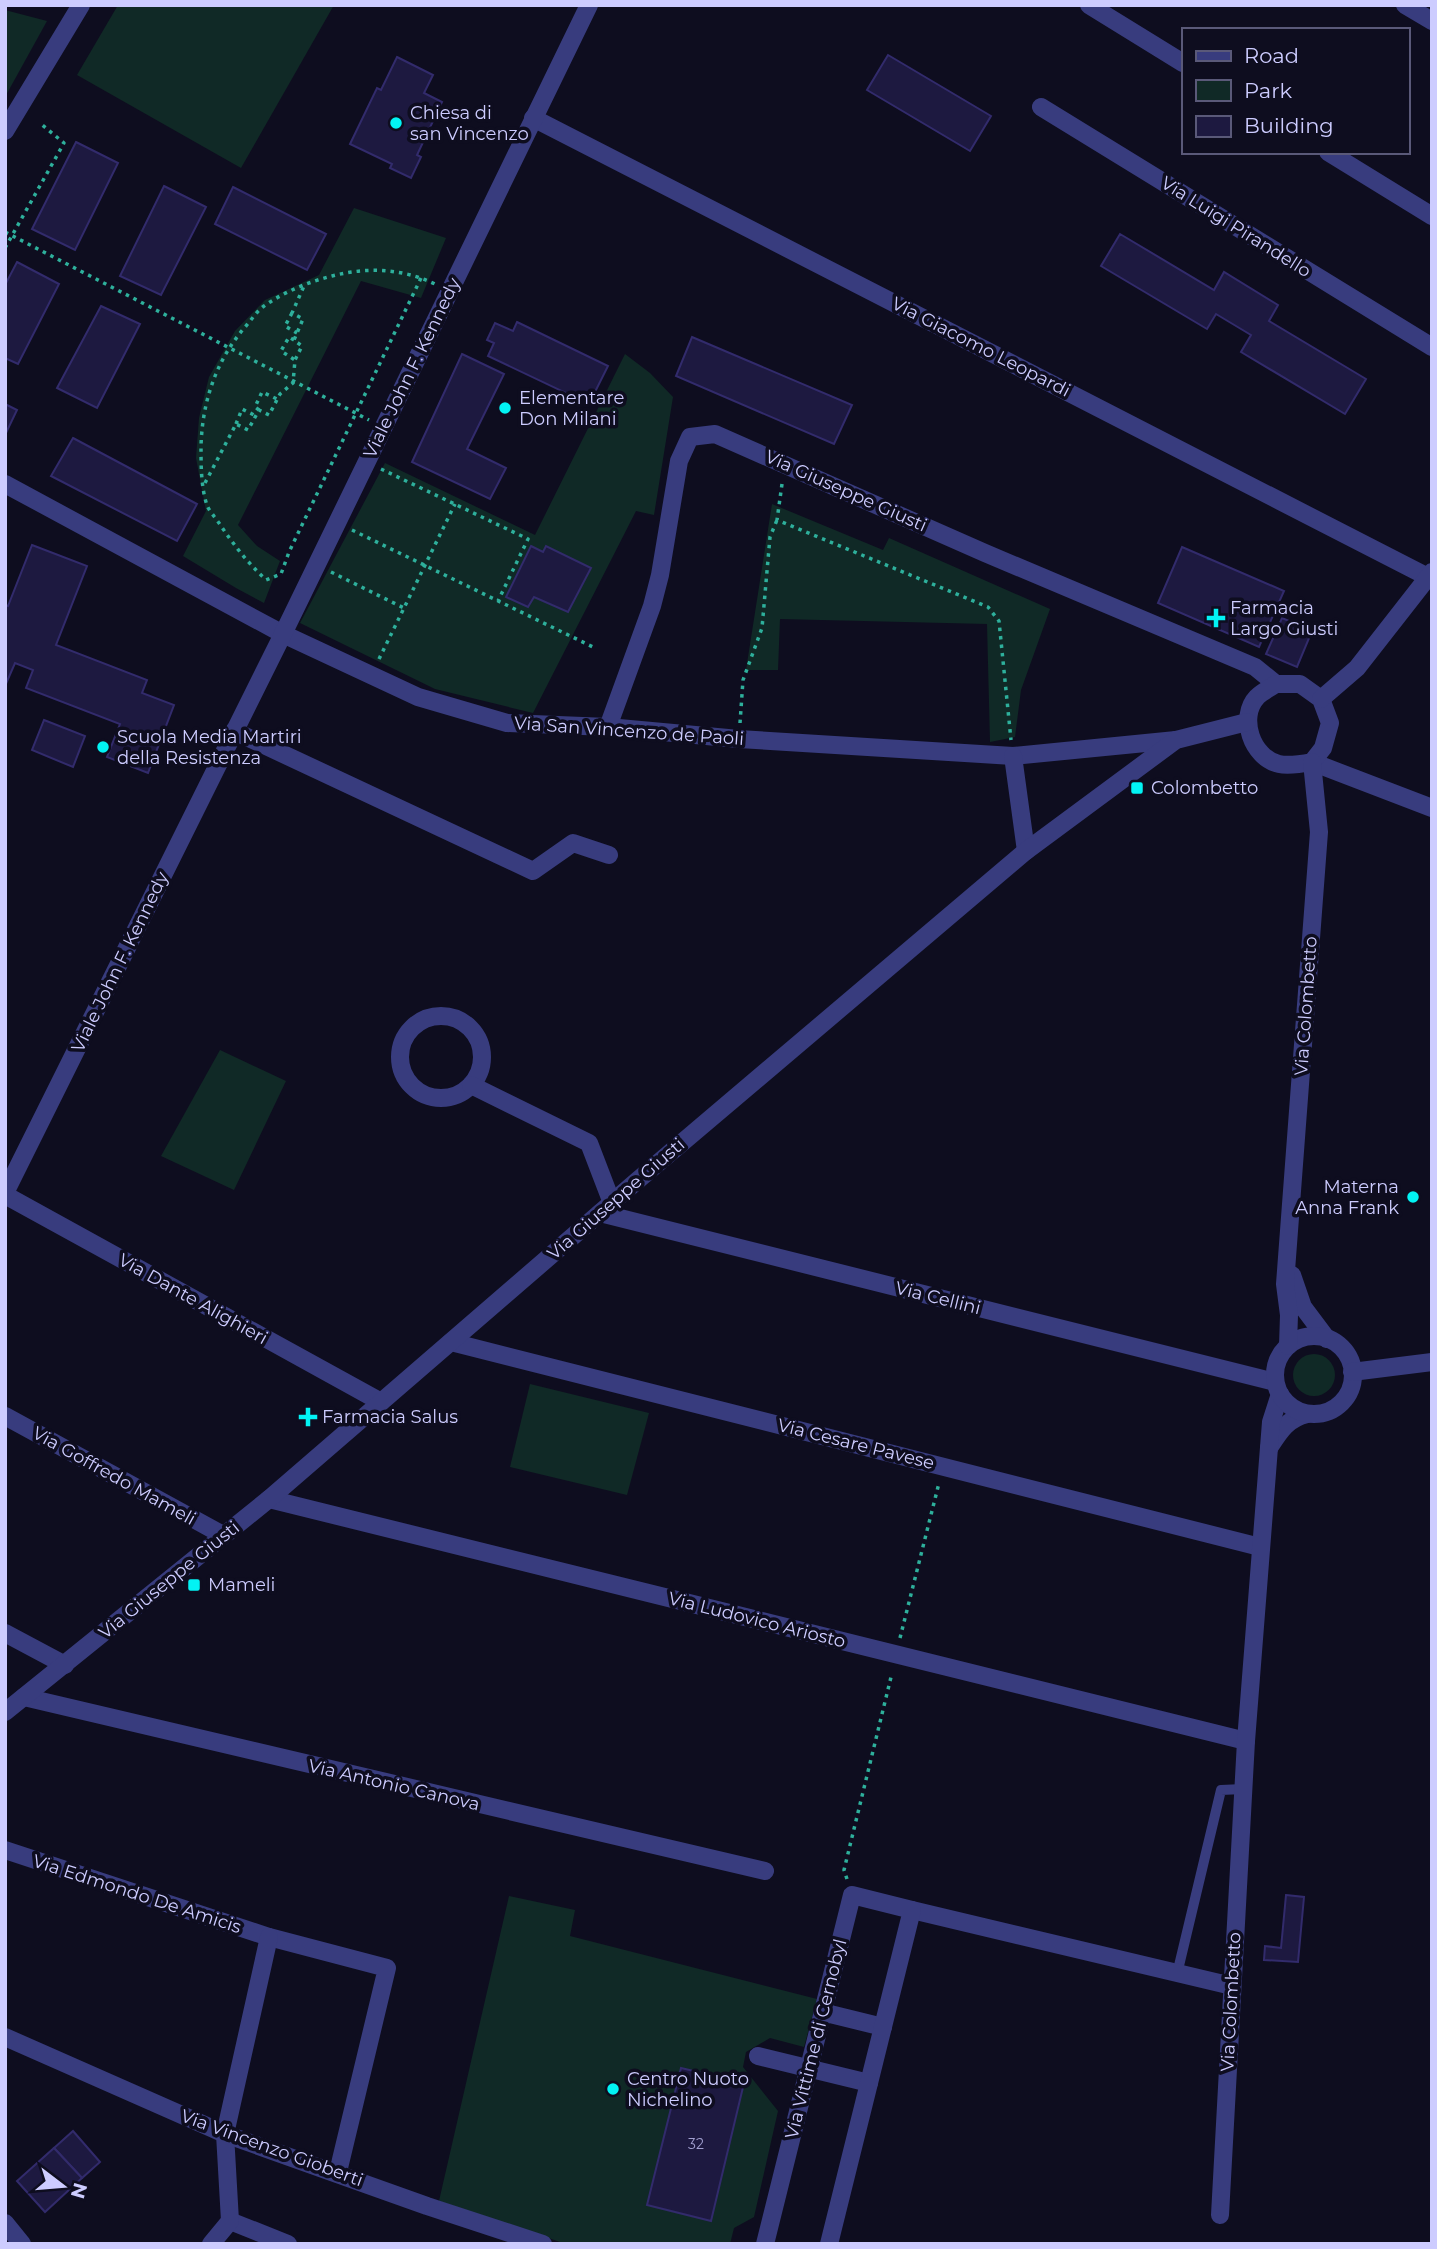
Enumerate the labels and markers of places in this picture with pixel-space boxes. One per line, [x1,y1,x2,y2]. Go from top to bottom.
place label: Chiesa di san Vincenzo [410,102,529,145]
marker: Chiesa di san Vincenzo [388,115,404,131]
place label: Elementare Don Milani [519,387,624,430]
marker: Elementare Don Milani [497,400,513,416]
place label: Farmacia Largo Giusti [1230,597,1338,640]
marker: Farmacia Largo Giusti [1208,610,1224,626]
place label: Scuola Media Martiri della Resistenza [117,726,302,769]
marker: Scuola Media Martiri della Resistenza [95,739,111,755]
place label: Colombetto [1151,777,1258,799]
marker: Colombetto [1129,780,1145,796]
place label: Materna Anna Frank [1295,1176,1399,1219]
marker: Materna Anna Frank [1405,1189,1421,1205]
place label: Farmacia Salus [322,1406,458,1428]
marker: Farmacia Salus [300,1409,316,1425]
place label: Mameli [208,1574,275,1596]
marker: Mameli [186,1577,202,1593]
place label: Centro Nuoto Nichelino [627,2068,749,2111]
marker: Centro Nuoto Nichelino [605,2081,621,2097]

